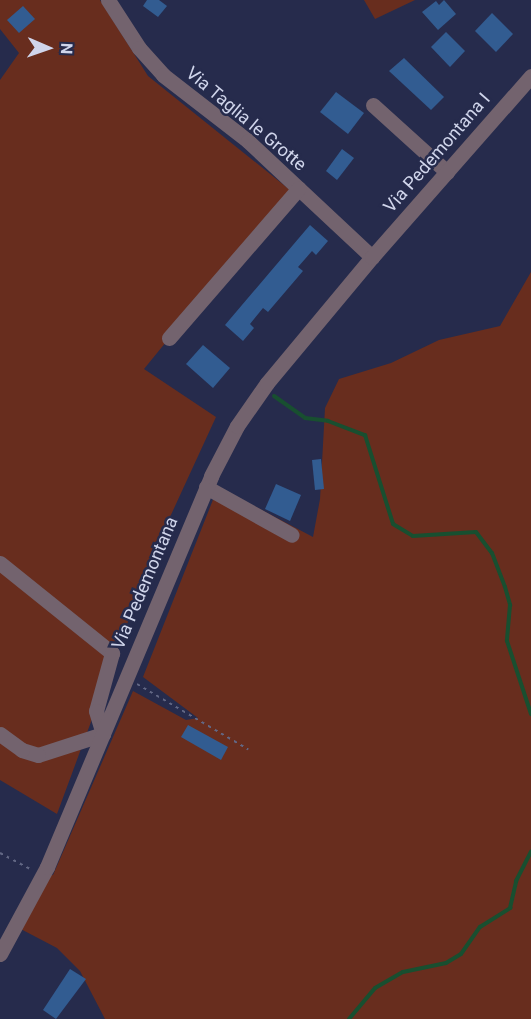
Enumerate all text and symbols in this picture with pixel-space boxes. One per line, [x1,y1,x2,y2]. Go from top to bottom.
north arrow [18,18,78,78]
text: N [57,43,76,55]
street label: Via Taglia le Grotte [181,62,311,176]
street label: Via Pedemontana I [379,89,495,217]
street label: Via Pedemontana [107,513,183,653]

